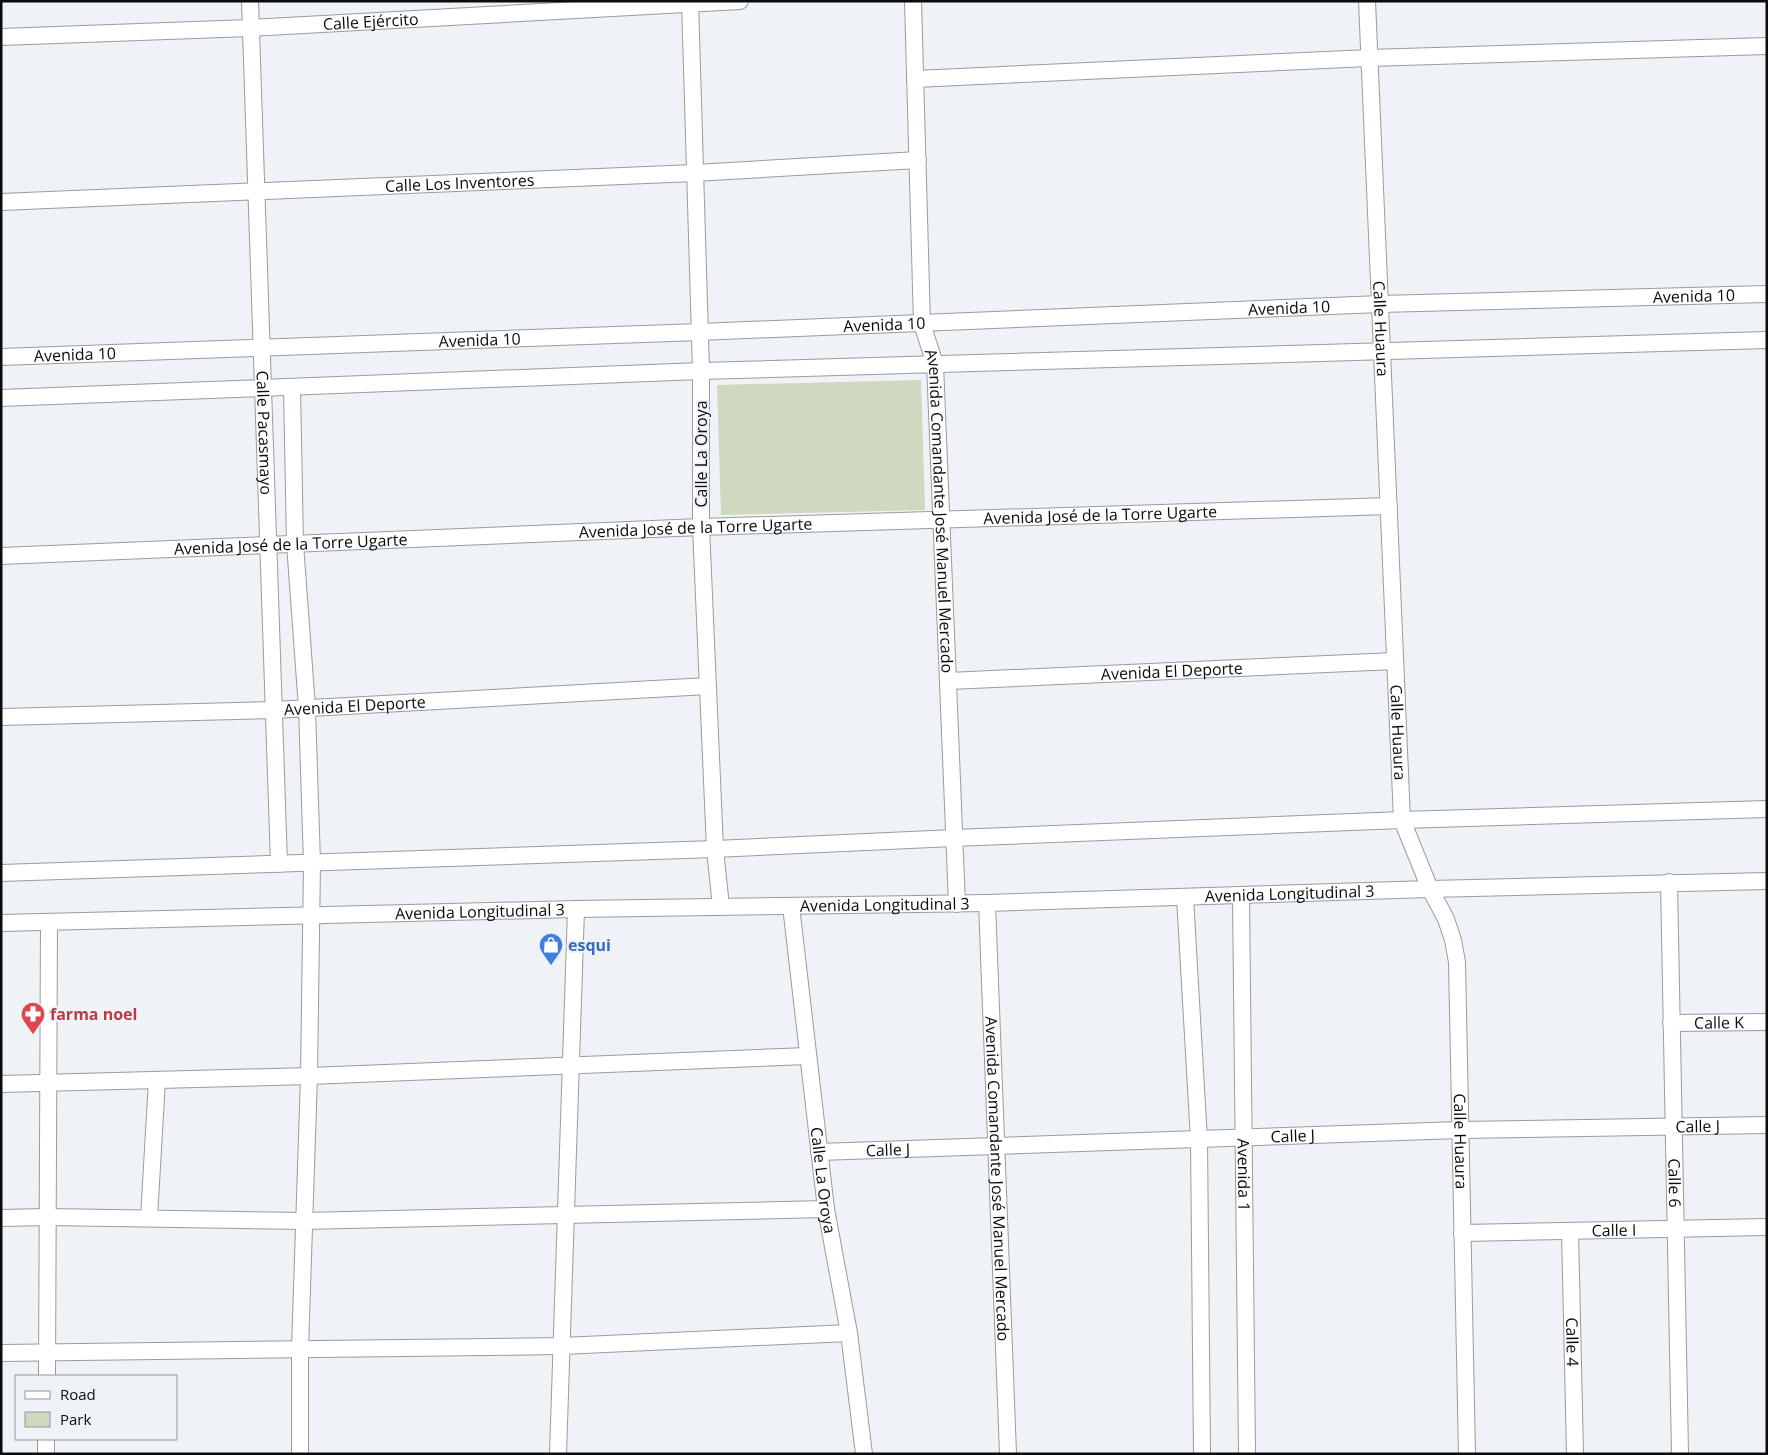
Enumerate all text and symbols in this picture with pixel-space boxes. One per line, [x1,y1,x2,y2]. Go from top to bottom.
street label: Calle Ejército [322,8,419,35]
street label: Calle Los Inventores [384,169,535,197]
street label: Calle Huaura [1368,280,1394,377]
street label: Avenida 10 [1653,284,1735,308]
street label: Avenida 10 [1248,295,1331,320]
street label: Avenida 10 [843,312,926,337]
street label: Avenida 10 [438,327,521,352]
street label: Avenida 10 [34,342,116,367]
street label: Avenida Comandante José Manuel Mercado [920,346,959,674]
street label: Calle Pacasmayo [251,370,278,495]
street label: Calle La Oroya [690,400,712,508]
street label: Avenida José de la Torre Ugarte [983,500,1217,529]
street label: Avenida José de la Torre Ugarte [578,513,813,543]
street label: Avenida José de la Torre Ugarte [174,528,408,560]
street label: Avenida El Deporte [1100,657,1243,685]
street label: Calle Huaura [1385,684,1411,781]
street label: Avenida El Deporte [283,691,426,720]
street label: Avenida Longitudinal 3 [1204,880,1375,907]
street label: Avenida Longitudinal 3 [800,892,970,917]
street label: Avenida Longitudinal 3 [395,898,565,924]
shop icon: esqui [538,932,564,966]
place label: esqui [568,934,611,956]
pharmacy icon: farma noel [20,1001,46,1035]
place label: farma noel [50,1003,137,1025]
street label: Calle K [1694,1011,1744,1034]
street label: Avenida Comandante José Manuel Mercado [980,1016,1015,1342]
street label: Calle Huaura [1449,1093,1473,1189]
street label: Calle J [1675,1115,1720,1137]
street label: Calle J [1270,1124,1315,1147]
street label: Calle La Oroya [806,1126,841,1235]
street label: Calle J [865,1138,911,1161]
street label: Avenida 1 [1233,1138,1255,1212]
street label: Calle 6 [1663,1158,1686,1208]
street label: Calle I [1591,1219,1637,1241]
street label: Calle 4 [1561,1317,1584,1367]
legend [15,1375,178,1440]
text: Road [60,1384,96,1404]
text: Park [60,1409,91,1429]

